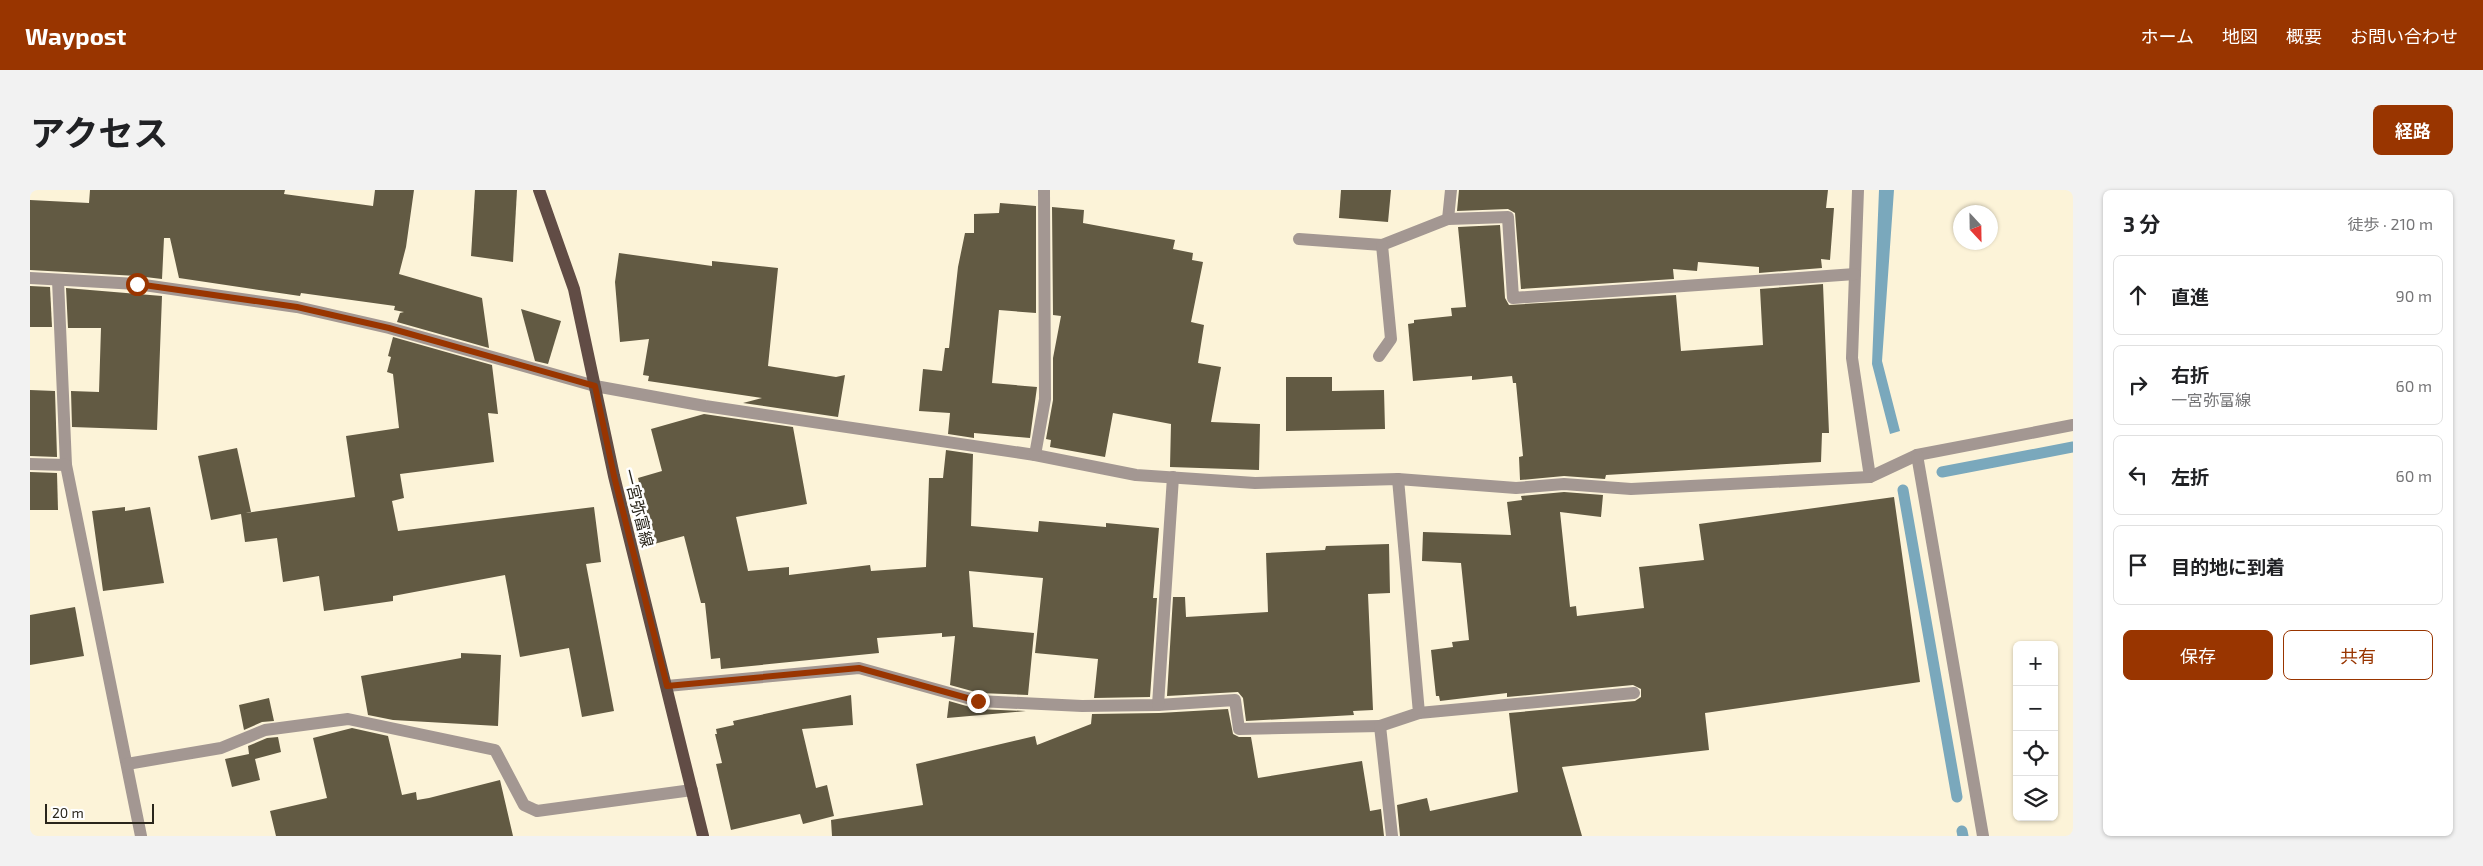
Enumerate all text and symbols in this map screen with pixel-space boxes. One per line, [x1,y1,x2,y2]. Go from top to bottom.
text: Waypost [25,21,126,50]
text: ホーム [2141,25,2194,47]
text: 地図 [2222,25,2258,47]
text: 概要 [2286,25,2322,47]
text: お問い合わせ [2350,25,2458,47]
button: 経路 [2373,105,2453,155]
text: アクセス [30,111,168,153]
north arrow [1953,205,1998,250]
text: 3 分 [2123,211,2160,236]
text: 徒歩 · 210 m [2347,214,2433,233]
route start [126,273,149,296]
icon: ahead [2124,281,2152,309]
text: 直進 [2171,285,2209,308]
text: 90 m [2396,286,2432,305]
text: 右折 [2171,363,2209,386]
icon: right [2124,371,2152,399]
text: 60 m [2396,376,2432,395]
text: 一宮弥富線 [2171,390,2251,409]
icon: left [2124,461,2152,489]
text: 左折 [2171,465,2209,488]
text: 60 m [2396,466,2432,485]
street label: 一宮弥富線 [620,467,658,549]
icon: arrive [2124,551,2152,579]
text: 目的地に到着 [2171,555,2285,578]
button: 保存 [2123,630,2273,680]
button: 共有 [2283,630,2433,680]
map controls [2013,641,2058,821]
button: + [2013,641,2058,686]
button: − [2013,686,2058,731]
route end [967,690,990,713]
button: locate [2013,731,2058,776]
button: layers [2013,776,2058,821]
scale bar [45,801,154,824]
text: 20 m [52,804,84,821]

